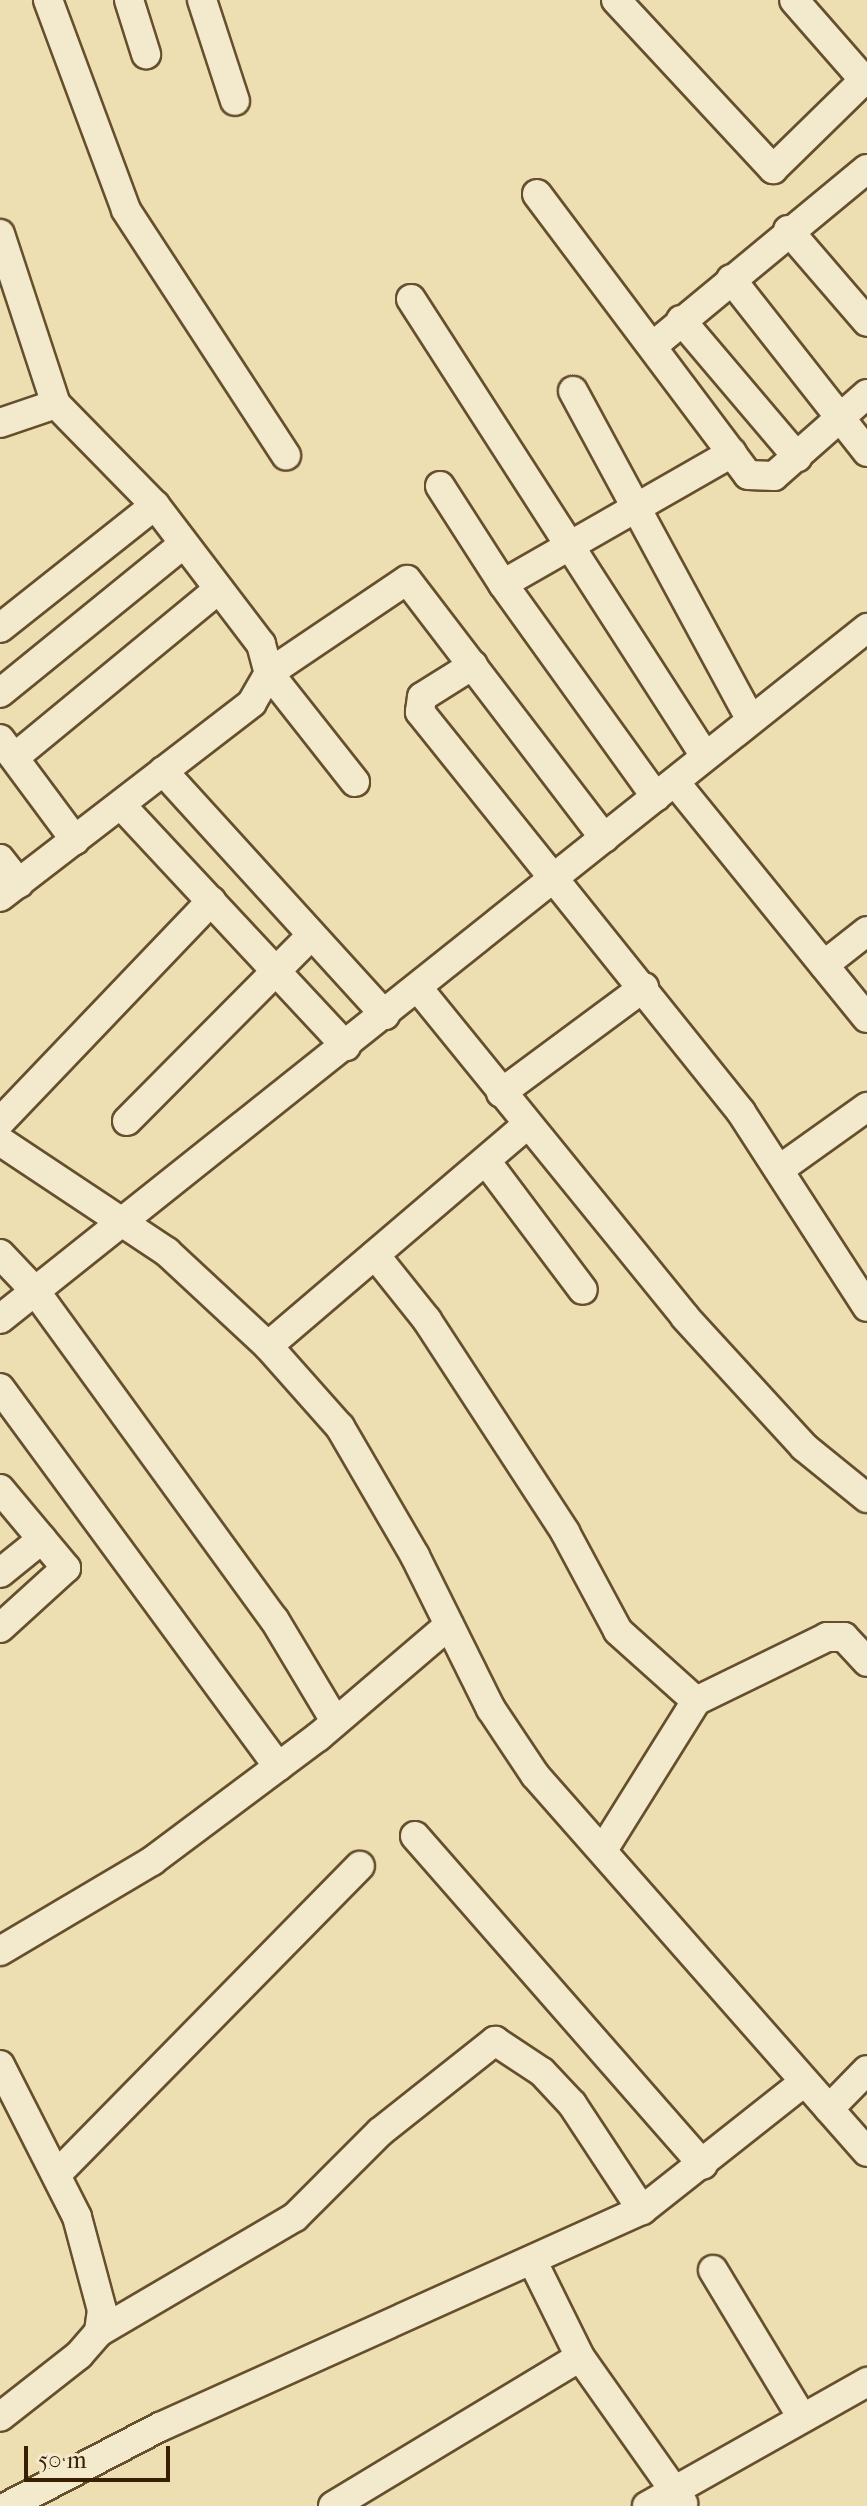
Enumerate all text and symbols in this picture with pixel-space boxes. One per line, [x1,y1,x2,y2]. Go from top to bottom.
scale bar [28,2430,174,2480]
text: 50 m [38,2446,87,2474]

